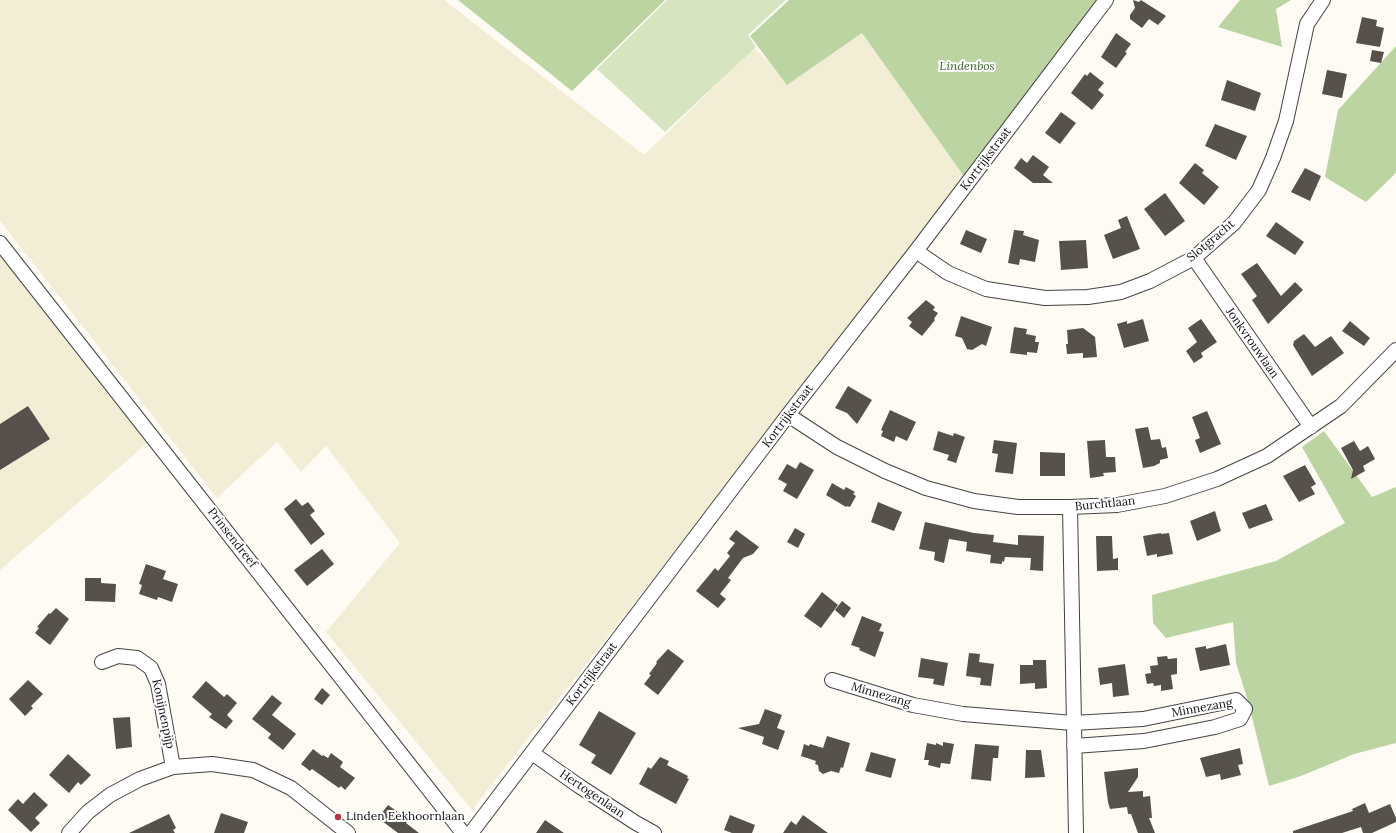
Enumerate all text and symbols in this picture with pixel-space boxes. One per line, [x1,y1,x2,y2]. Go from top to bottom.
park label: Lindenbos [939,60,995,74]
street label: Kortrijkstraat [958,125,1014,193]
street label: Slotgracht [1184,217,1238,265]
street label: Jonkvrouwlaan [1222,305,1282,381]
street label: Kortrijkstraat [760,382,816,450]
street label: Burchtlaan [1074,494,1136,514]
street label: Prinsendreef [204,505,260,571]
street label: Kortrijkstraat [564,640,620,708]
street label: Konijnenpijp [149,678,177,750]
street label: Minnezang [849,680,913,710]
street label: Minnezang [1170,696,1234,720]
street label: Hertogenlaan [557,767,627,821]
place label: Linden Eekhoornlaan [346,810,465,824]
marker: Linden Eekhoornlaan [333,812,343,822]

